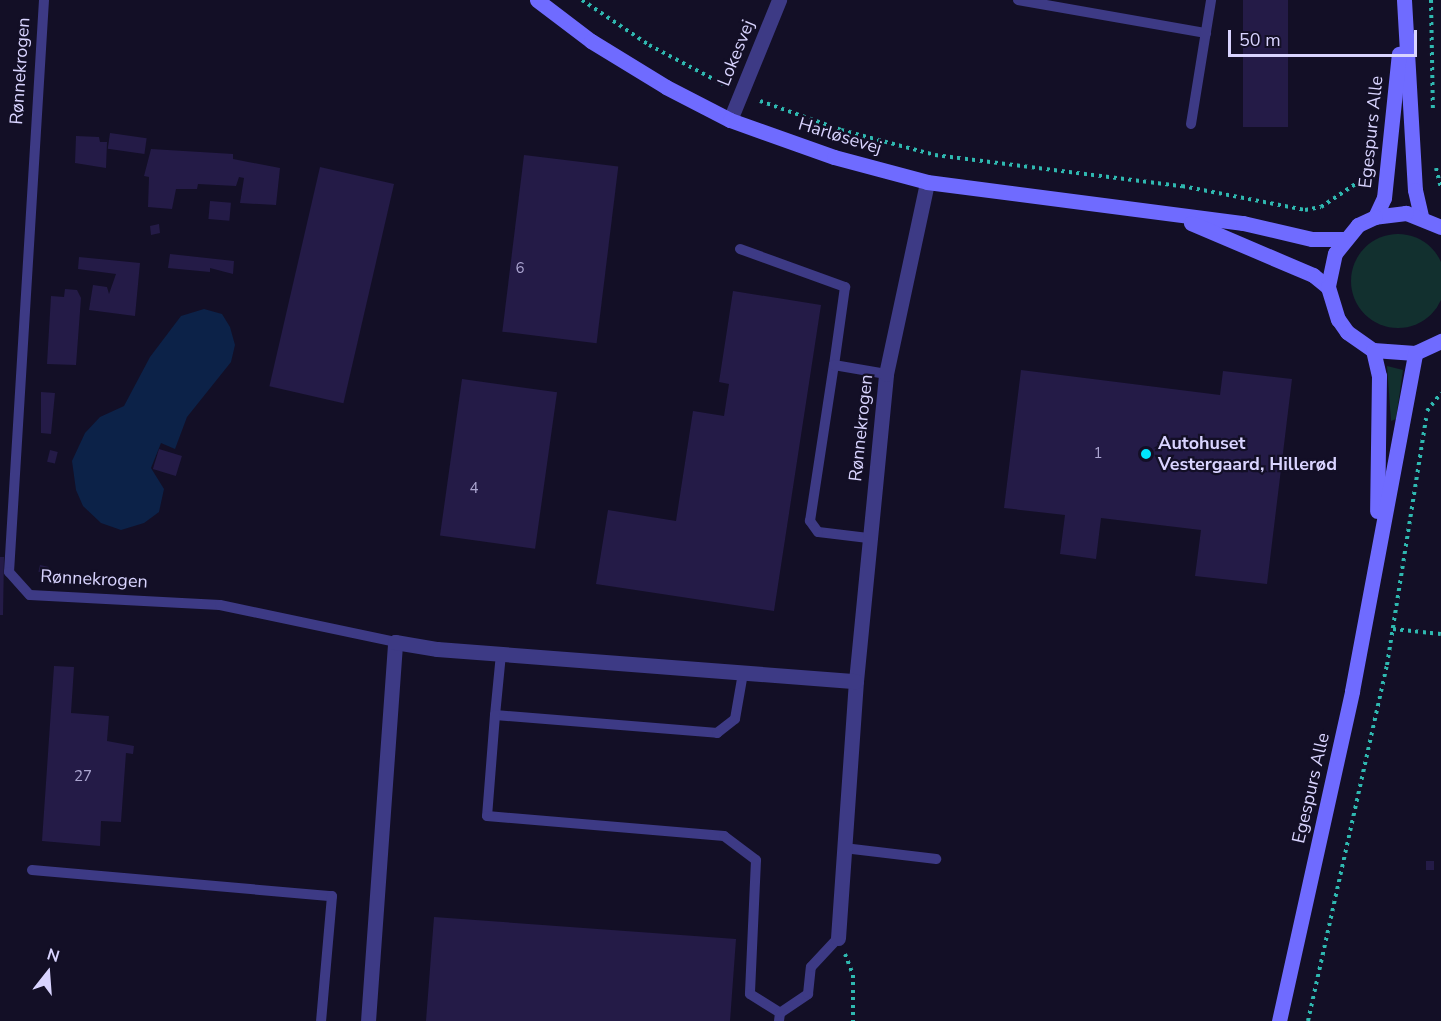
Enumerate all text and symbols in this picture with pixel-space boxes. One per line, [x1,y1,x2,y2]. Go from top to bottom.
street label: Rønnekrogen [5,17,35,125]
street label: Lokesvej [713,17,759,89]
scale bar [1231,18,1420,56]
text: 50 m [1239,28,1281,52]
street label: Egespurs Alle [1354,75,1388,189]
street label: Harløsevej [796,113,884,159]
house number: 6 [516,260,524,278]
street label: Rønnekrogen [845,373,877,483]
place label: Autohuset Vestergaard, Hillerød [1158,433,1337,476]
house number: 1 [1094,445,1102,463]
marker: Autohuset Vestergaard, Hillerød [1139,447,1153,461]
house number: 4 [470,480,478,498]
street label: Rønnekrogen [40,565,148,593]
street label: Egespurs Alle [1288,731,1334,845]
house number: 27 [74,768,92,786]
north arrow [18,943,78,1003]
text: N [44,944,62,968]

